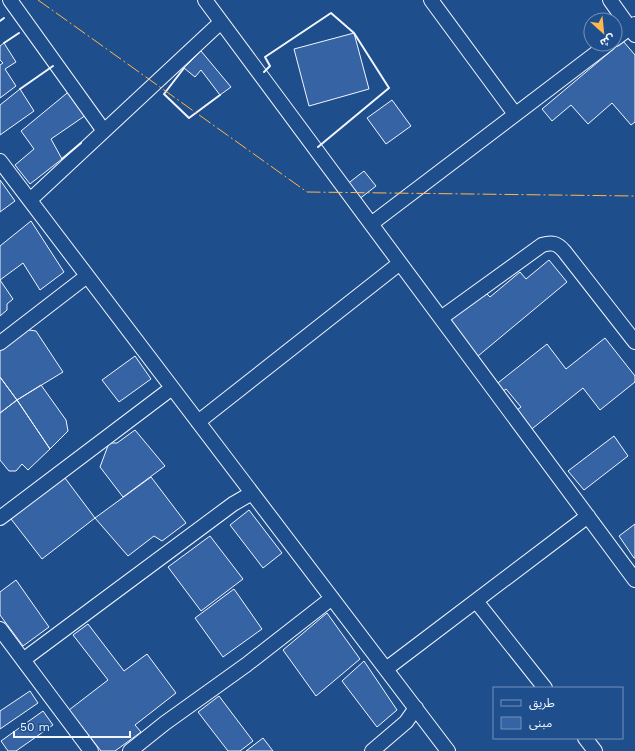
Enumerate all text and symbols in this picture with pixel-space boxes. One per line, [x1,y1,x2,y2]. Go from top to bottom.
north arrow [583,12,623,52]
text: ش [598,31,617,50]
legend [493,687,623,739]
text: طريق [529,696,555,711]
scale bar [14,713,130,739]
text: مبنى [529,716,552,730]
text: 50 m [20,720,50,734]

